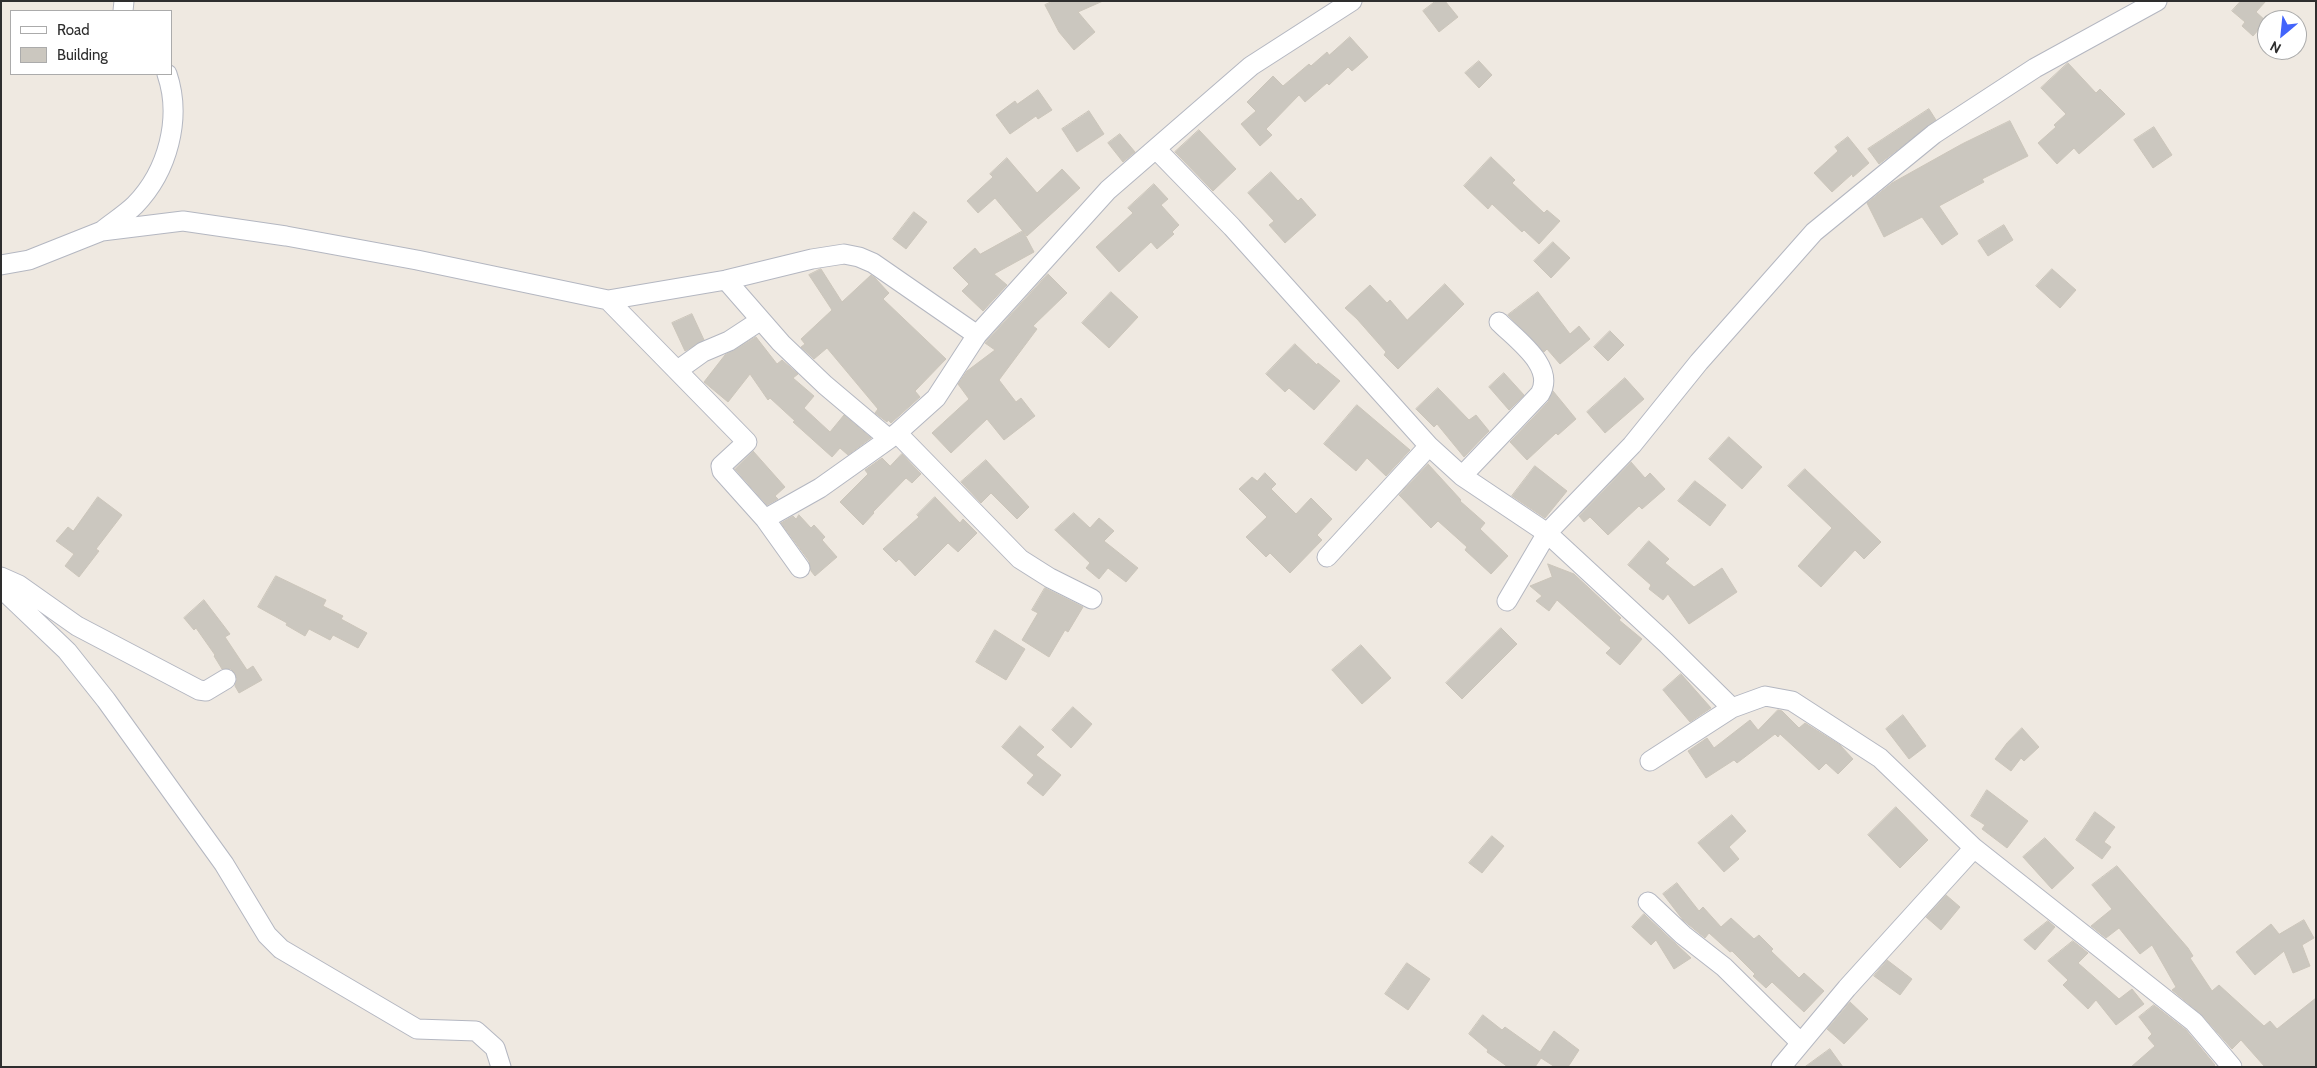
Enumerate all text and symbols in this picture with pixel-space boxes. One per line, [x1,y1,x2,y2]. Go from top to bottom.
legend [10,10,172,75]
north arrow [2257,10,2307,60]
text: Road [57,21,90,39]
text: N [2267,37,2284,58]
text: Building [57,46,108,64]

